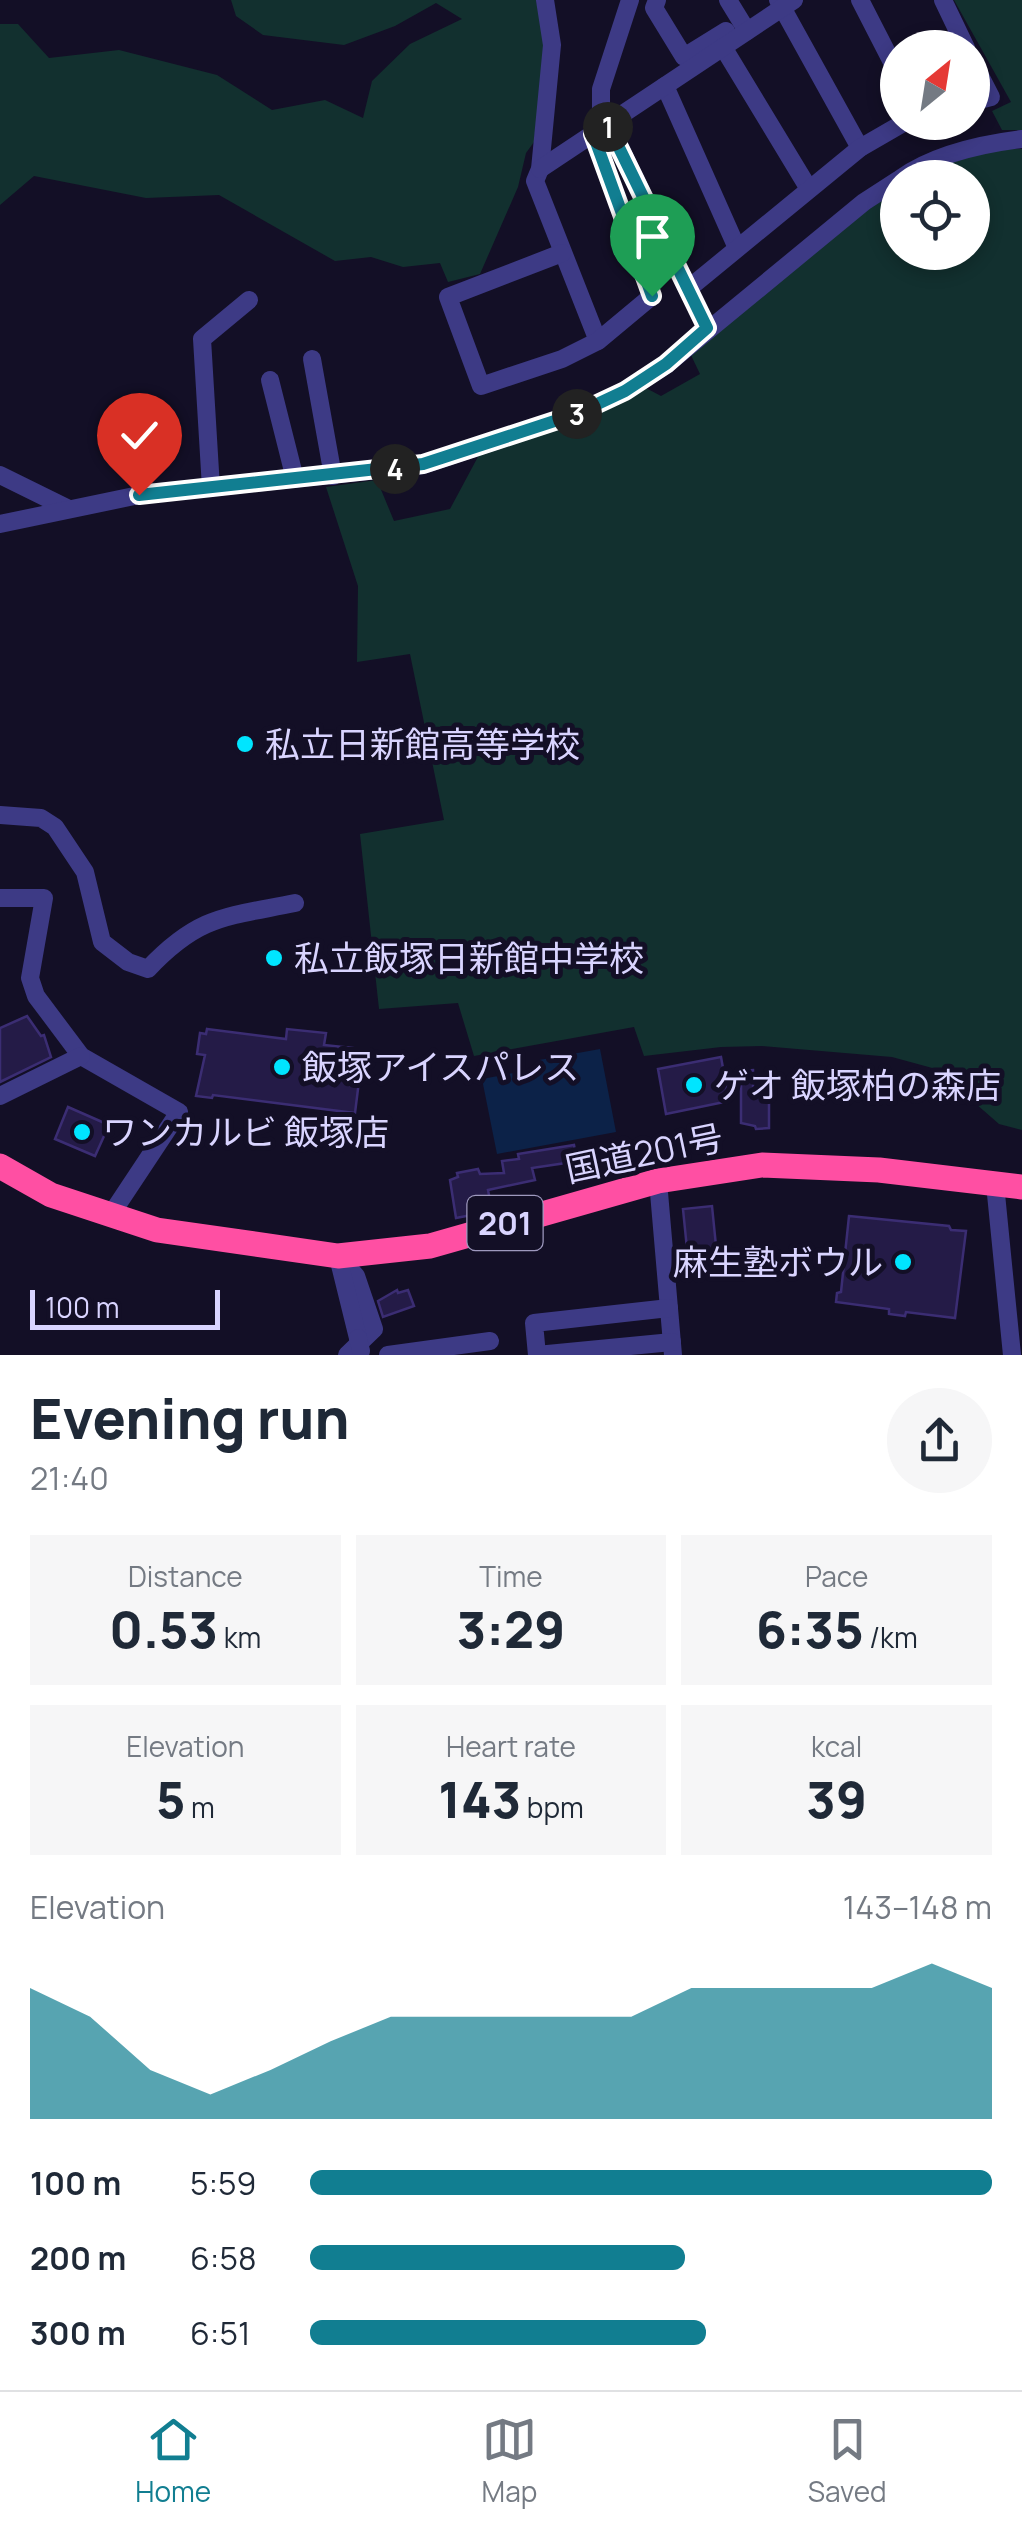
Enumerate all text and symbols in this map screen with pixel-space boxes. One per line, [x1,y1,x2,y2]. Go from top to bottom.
north arrow [880,30,990,140]
map controls [880,30,990,270]
pin: 1 [583,102,633,152]
text: 1 [602,108,614,146]
button: locate [880,160,990,270]
pin [610,194,695,297]
icon: arrive [625,209,680,264]
pin: 3 [552,389,602,439]
pin [97,393,182,496]
text: 3 [569,395,585,433]
icon: check [112,408,167,463]
pin: 4 [370,444,420,494]
text: 4 [386,450,404,488]
place label: 私立日新館高等学校 [265,720,580,768]
marker: 私立日新館高等学校 [234,733,256,755]
place label: 私立飯塚日新館中学校 [294,934,644,982]
marker: 私立飯塚日新館中学校 [263,947,285,969]
place label: 飯塚アイスパレス [302,1043,579,1091]
marker: 飯塚アイスパレス [271,1056,293,1078]
place label: ゲオ 飯塚柏の森店 [714,1061,1001,1109]
marker: ゲオ 飯塚柏の森店 [683,1074,705,1096]
place label: ワンカルビ 飯塚店 [102,1108,389,1156]
street label: 国道201号 [561,1113,727,1193]
marker: ワンカルビ 飯塚店 [71,1121,93,1143]
road number: 201 [468,1196,542,1250]
place label: 麻生塾ボウル [673,1238,883,1286]
marker: 麻生塾ボウル [892,1251,914,1273]
scale bar [30,1285,220,1330]
text: 100 m [45,1288,119,1326]
text: Evening run [30,1380,349,1456]
button: share [887,1388,992,1493]
text: 21:40 [30,1456,109,1500]
text: Distance [128,1557,243,1595]
text: Time [479,1557,543,1595]
text: Pace [805,1557,868,1595]
text: 0.53 [109,1595,218,1663]
text: 3:29 [457,1595,565,1663]
text: 6:35 [756,1595,864,1663]
text: km [218,1618,261,1656]
text: /km [864,1618,918,1656]
text: Elevation [126,1727,244,1765]
text: Heart rate [446,1727,576,1765]
text: kcal [811,1727,862,1765]
text: 5 [156,1765,185,1833]
text: 143 [438,1765,521,1833]
text: 39 [806,1765,867,1833]
text: m [185,1788,215,1826]
text: bpm [521,1788,584,1826]
text: Elevation [30,1885,165,1929]
text: 143–148 m [843,1885,992,1929]
text: 100 m [30,2161,121,2205]
text: 5:59 [190,2161,256,2205]
text: 200 m [30,2236,126,2280]
text: 6:58 [190,2236,256,2280]
text: 300 m [30,2311,126,2355]
text: 6:51 [190,2311,250,2355]
tab: Home [135,2412,211,2510]
tab: Map [482,2412,537,2510]
tab: Saved [808,2412,887,2510]

